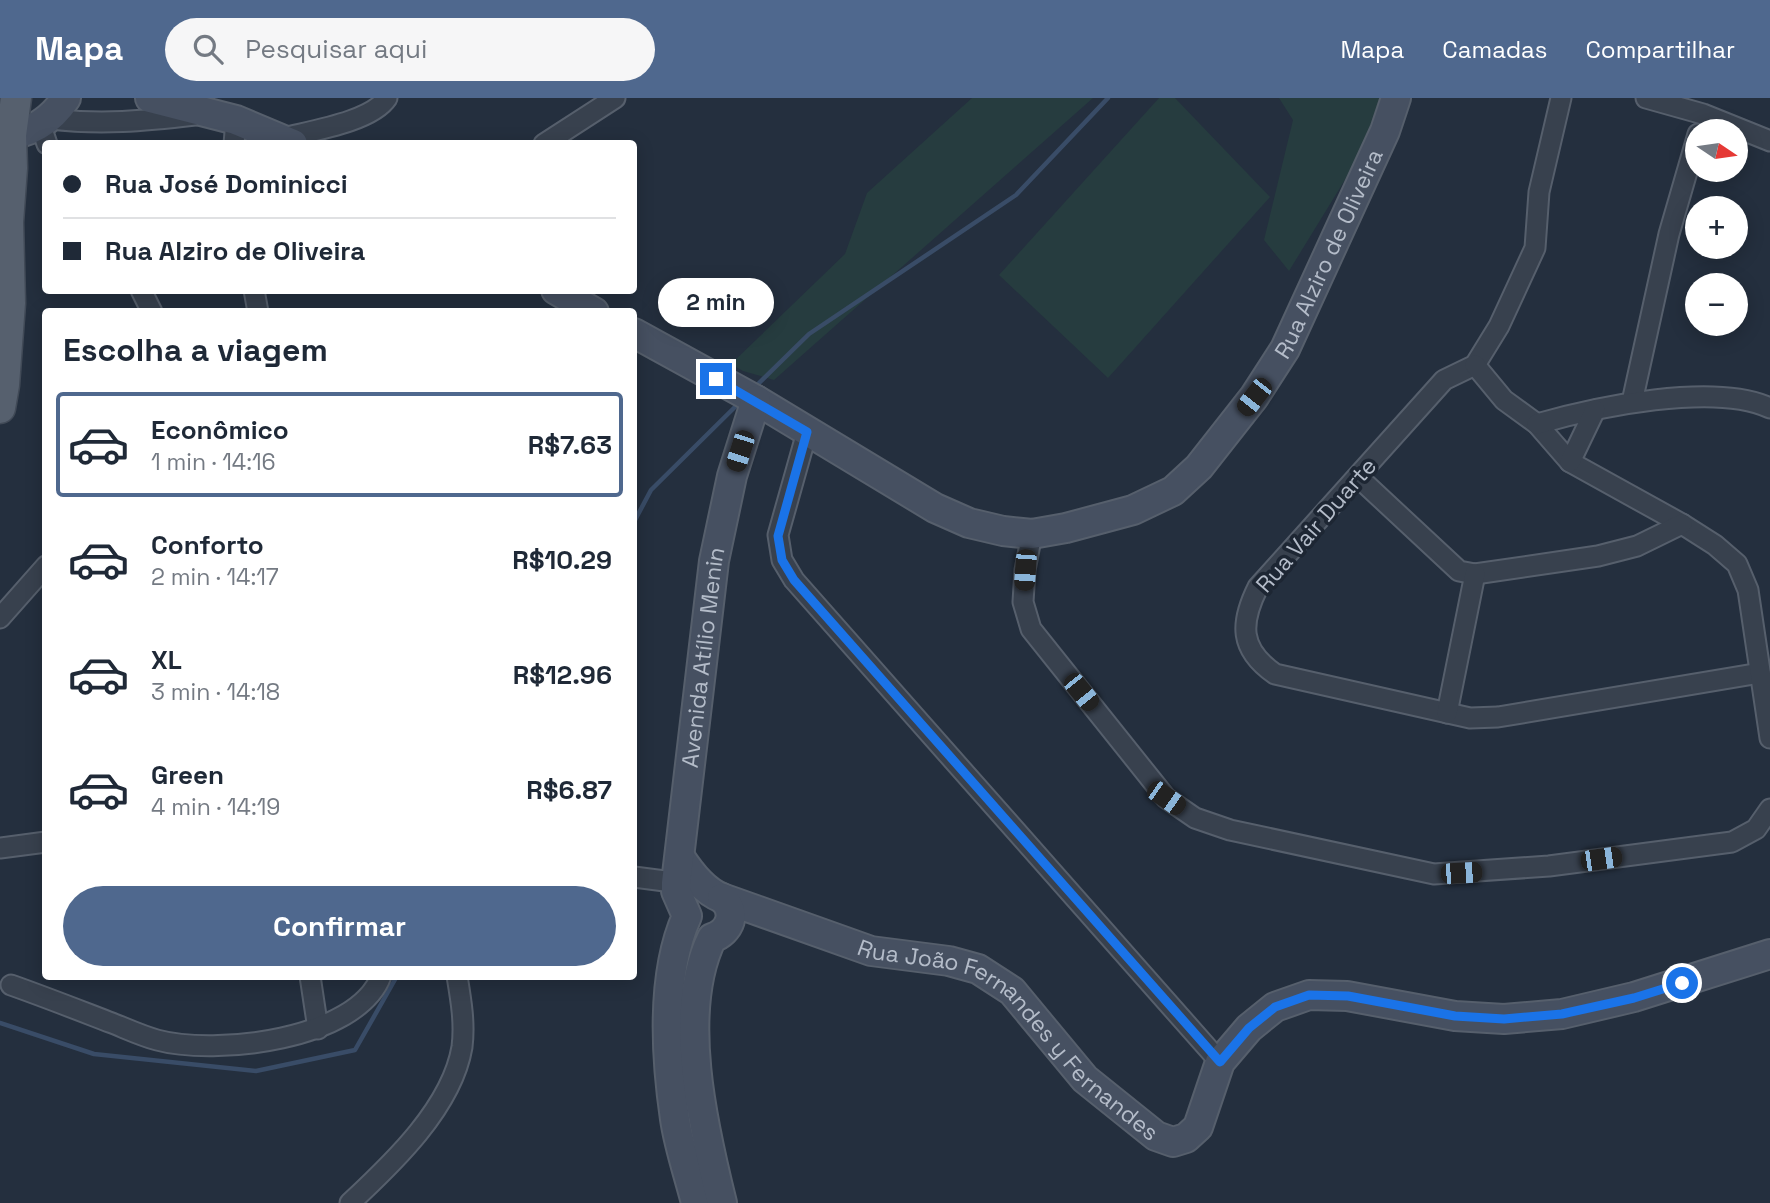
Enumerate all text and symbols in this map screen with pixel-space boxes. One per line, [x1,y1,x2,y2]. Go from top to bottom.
search box [165,18,655,81]
text: Mapa [35,28,123,70]
icon: search [189,30,227,68]
text: Pesquisar aqui [245,32,427,66]
text: Mapa [1340,34,1404,65]
text: Camadas [1442,34,1547,65]
text: Compartilhar [1585,34,1735,65]
north arrow [1685,119,1748,182]
map controls [1685,119,1748,336]
street label: Rua Alziro de Oliveira [1268,144,1390,365]
text: Rua José Dominicci [105,167,348,201]
button: + [1685,196,1748,259]
text: Rua Alziro de Oliveira [105,234,365,268]
button: − [1685,273,1748,336]
callout: 2 min [658,278,774,327]
text: 2 min [686,287,746,317]
text: Escolha a viagem [63,330,328,370]
route end [700,363,732,395]
car [1233,374,1276,420]
icon: car [67,413,130,476]
text: Econômico [151,413,289,447]
text: R$7.63 [528,428,612,462]
car [724,428,757,474]
text: 1 min · 14:16 [151,447,276,477]
street label: Rua Vair Duarte [1249,451,1383,599]
icon: car [67,528,130,591]
text: Conforto [151,528,264,562]
text: R$10.29 [512,543,612,577]
street label: Avenida Atílio Menin [675,544,732,769]
car [1014,548,1037,592]
text: 2 min · 14:17 [151,562,279,592]
icon: car [67,643,130,706]
text: XL [151,643,182,677]
text: R$12.96 [513,658,612,692]
car [1060,669,1103,715]
text: 3 min · 14:18 [151,677,280,707]
icon: car [67,758,130,821]
text: Green [151,758,224,792]
text: R$6.87 [526,773,612,807]
car [1143,777,1190,819]
text: 4 min · 14:19 [151,792,280,822]
car [1579,846,1624,872]
car [1440,861,1483,885]
button: Confirmar [63,886,616,966]
street label: Rua João Fernandes y Fernandes [853,932,1165,1147]
route start [1666,967,1698,999]

